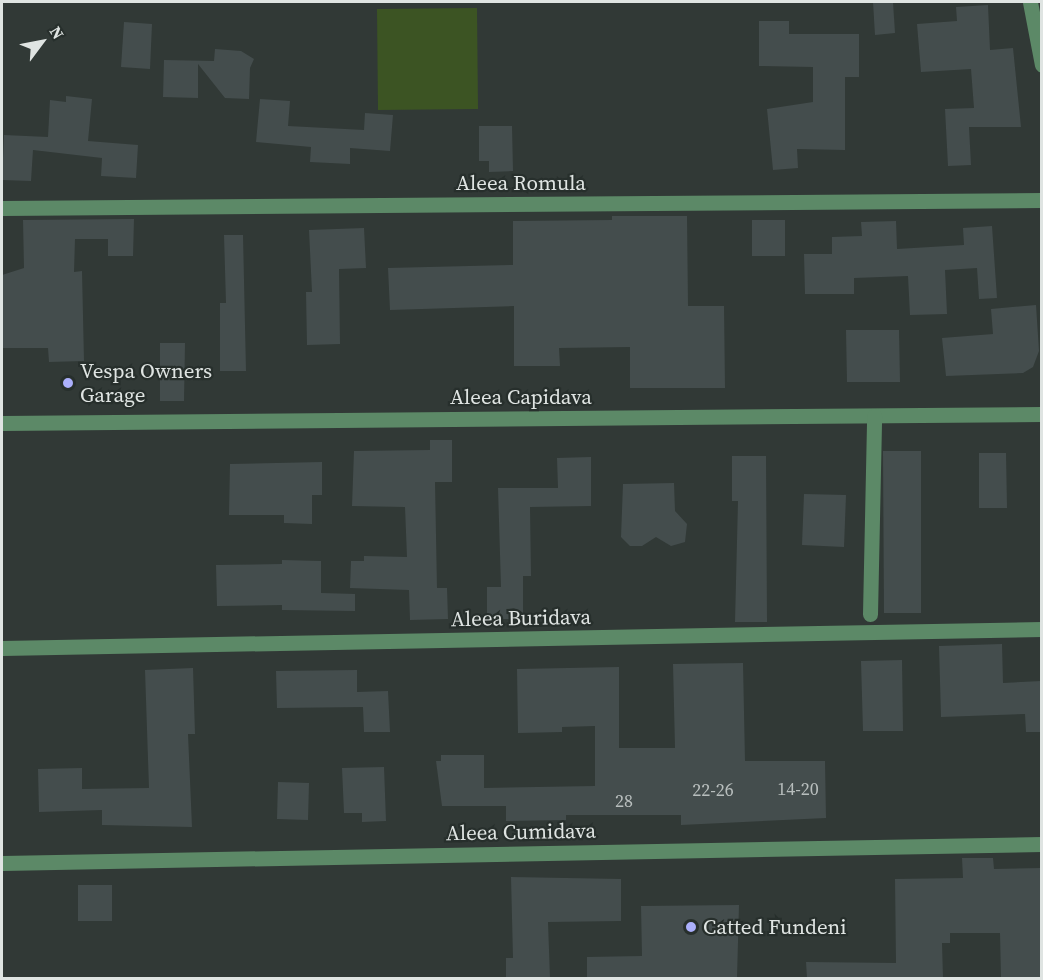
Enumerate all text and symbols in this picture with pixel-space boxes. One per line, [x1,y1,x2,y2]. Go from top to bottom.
north arrow [12,12,72,72]
text: N [45,22,70,43]
street label: Aleea Romula [456,170,586,196]
place label: Vespa Owners Garage [80,358,212,408]
marker: Vespa Owners Garage [61,376,75,390]
street label: Aleea Capidava [450,384,592,410]
street label: Aleea Buridava [451,604,591,632]
house number: 14-20 [777,778,819,800]
house number: 22-26 [692,779,734,801]
house number: 28 [615,790,633,812]
street label: Aleea Cumidava [446,818,596,846]
place label: Catted Fundeni [703,914,847,940]
marker: Catted Fundeni [684,920,698,934]

